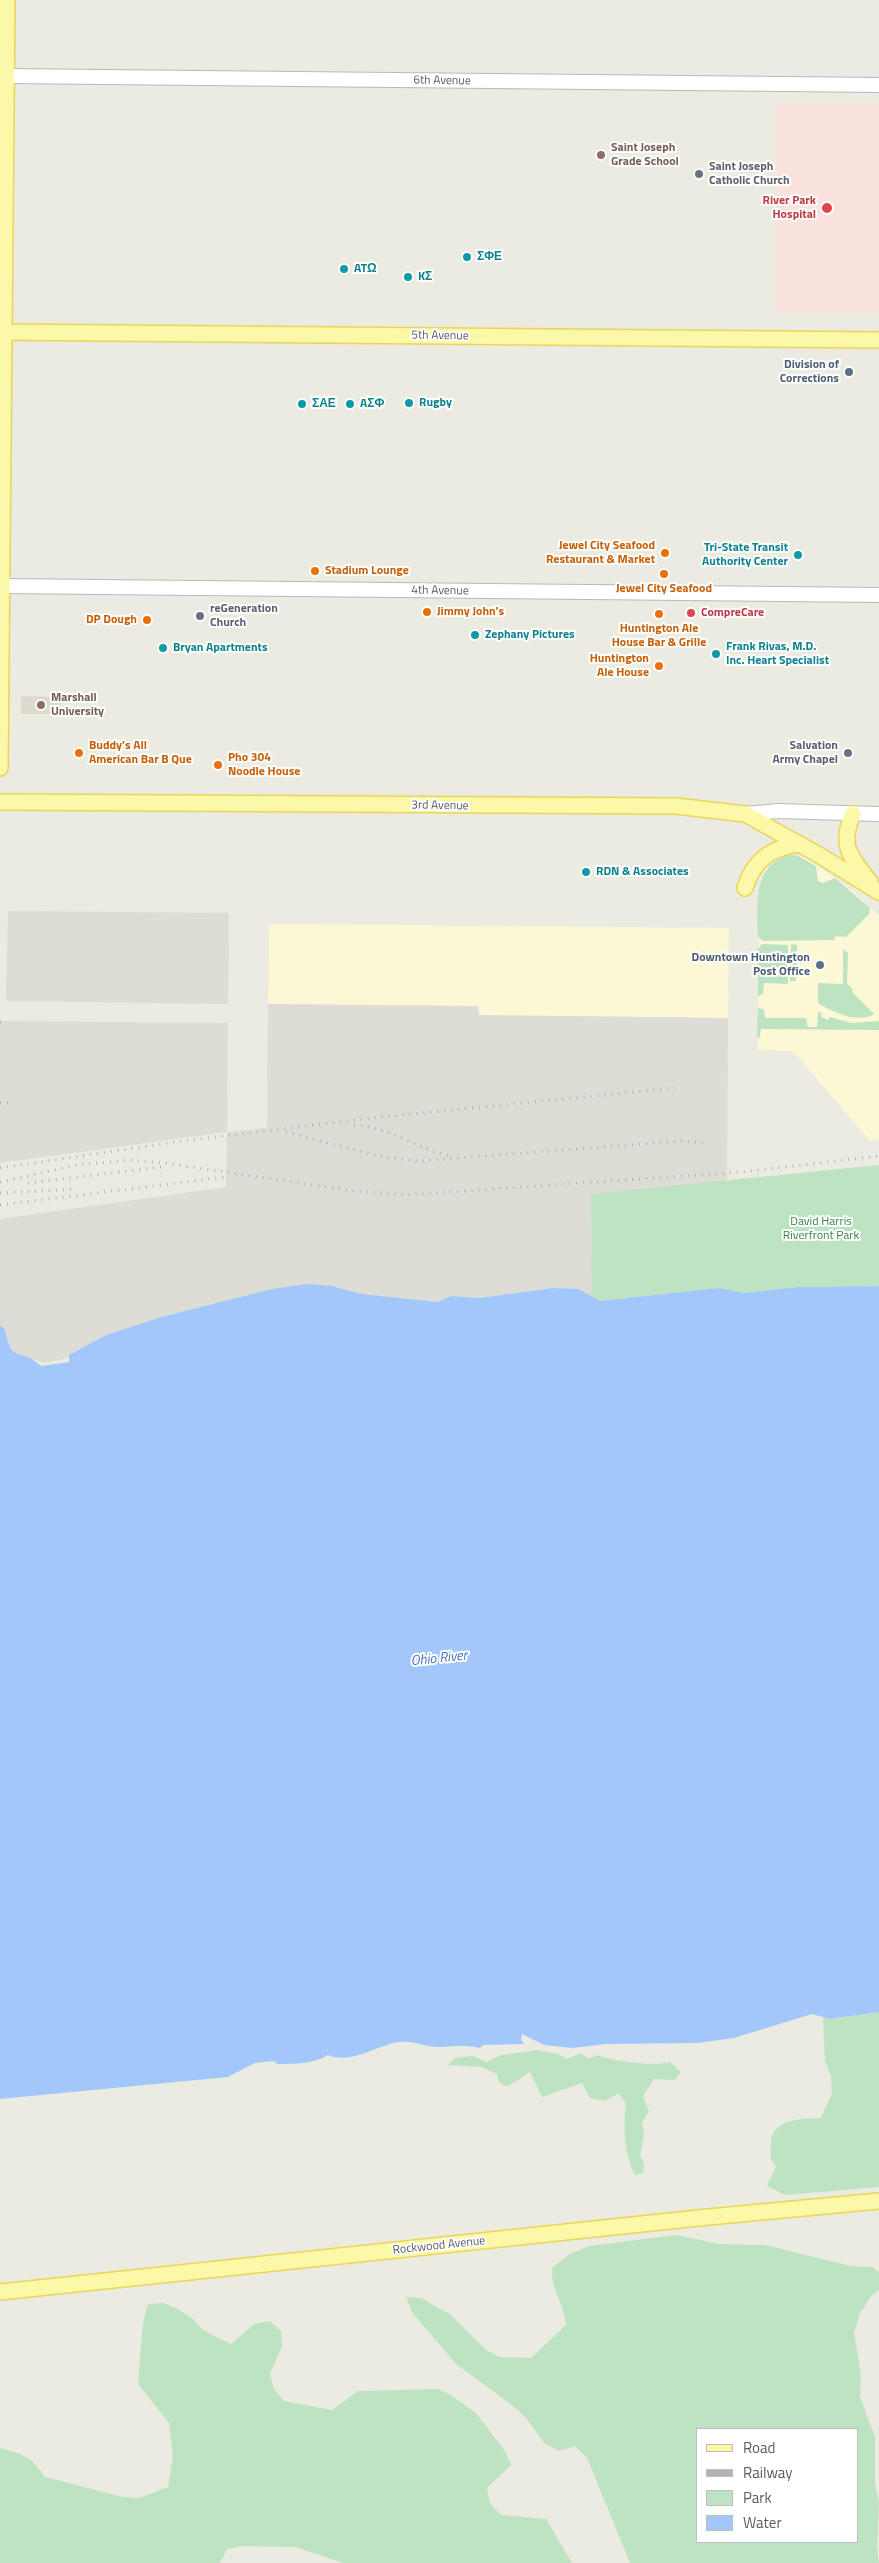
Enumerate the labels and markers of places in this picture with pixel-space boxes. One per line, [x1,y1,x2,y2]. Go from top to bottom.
place label: Saint Joseph Grade School [611,141,679,169]
marker: Saint Joseph Grade School [595,149,607,161]
place label: Saint Joseph Catholic Church [709,160,790,188]
marker: Saint Joseph Catholic Church [693,168,705,180]
place label: River Park Hospital [763,194,816,222]
marker: River Park Hospital [820,201,834,215]
place label: ΣΦΕ [477,250,502,264]
marker: ΣΦΕ [461,251,473,263]
place label: ATΩ [354,262,377,276]
marker: ATΩ [338,263,350,275]
place label: KΣ [418,270,432,284]
marker: KΣ [402,271,414,283]
place label: Division of Corrections [780,358,839,386]
marker: Division of Corrections [843,366,855,378]
place label: Rugby [419,396,452,410]
place label: ΣΑΕ [312,397,336,411]
place label: AΣΦ [360,397,384,411]
marker: Rugby [403,397,415,409]
marker: ΣΑΕ [296,398,308,410]
marker: AΣΦ [344,398,356,410]
place label: Jewel City Seafood Restaurant & Market [546,539,655,567]
place label: Tri-State Transit Authority Center [702,541,788,569]
marker: Jewel City Seafood Restaurant & Market [659,547,671,559]
marker: Tri-State Transit Authority Center [792,549,804,561]
place label: Stadium Lounge [325,564,409,578]
marker: Stadium Lounge [309,565,321,577]
marker: Jewel City Seafood [658,568,670,580]
place label: Jewel City Seafood [616,582,712,596]
place label: reGeneration Church [210,602,278,630]
place label: Jimmy John's [437,605,504,619]
marker: Jimmy John's [421,606,433,618]
place label: CompreCare [701,606,764,620]
marker: CompreCare [685,607,697,619]
marker: Huntington Ale House Bar & Grille [653,608,665,620]
marker: reGeneration Church [194,610,206,622]
place label: DP Dough [86,613,137,627]
marker: DP Dough [141,614,153,626]
place label: Huntington Ale House Bar & Grille [612,622,706,650]
place label: Zephany Pictures [485,628,575,642]
marker: Zephany Pictures [469,629,481,641]
place label: Frank Rivas, M.D. Inc. Heart Specialist [726,640,829,668]
place label: Bryan Apartments [173,641,268,655]
marker: Bryan Apartments [157,642,169,654]
marker: Frank Rivas, M.D. Inc. Heart Specialist [710,648,722,660]
place label: Huntington Ale House [590,652,649,680]
marker: Huntington Ale House [653,660,665,672]
place label: Marshall University [51,691,104,719]
marker: Marshall University [35,699,47,711]
place label: Buddy's All American Bar B Que [89,739,192,767]
place label: Salvation Army Chapel [772,739,838,767]
marker: Buddy's All American Bar B Que [73,747,85,759]
marker: Salvation Army Chapel [842,747,854,759]
place label: Pho 304 Noodle House [228,751,300,779]
marker: Pho 304 Noodle House [212,759,224,771]
place label: RDN & Associates [596,865,689,879]
marker: RDN & Associates [580,866,592,878]
place label: Downtown Huntington Post Office [691,951,810,979]
marker: Downtown Huntington Post Office [814,959,826,971]

